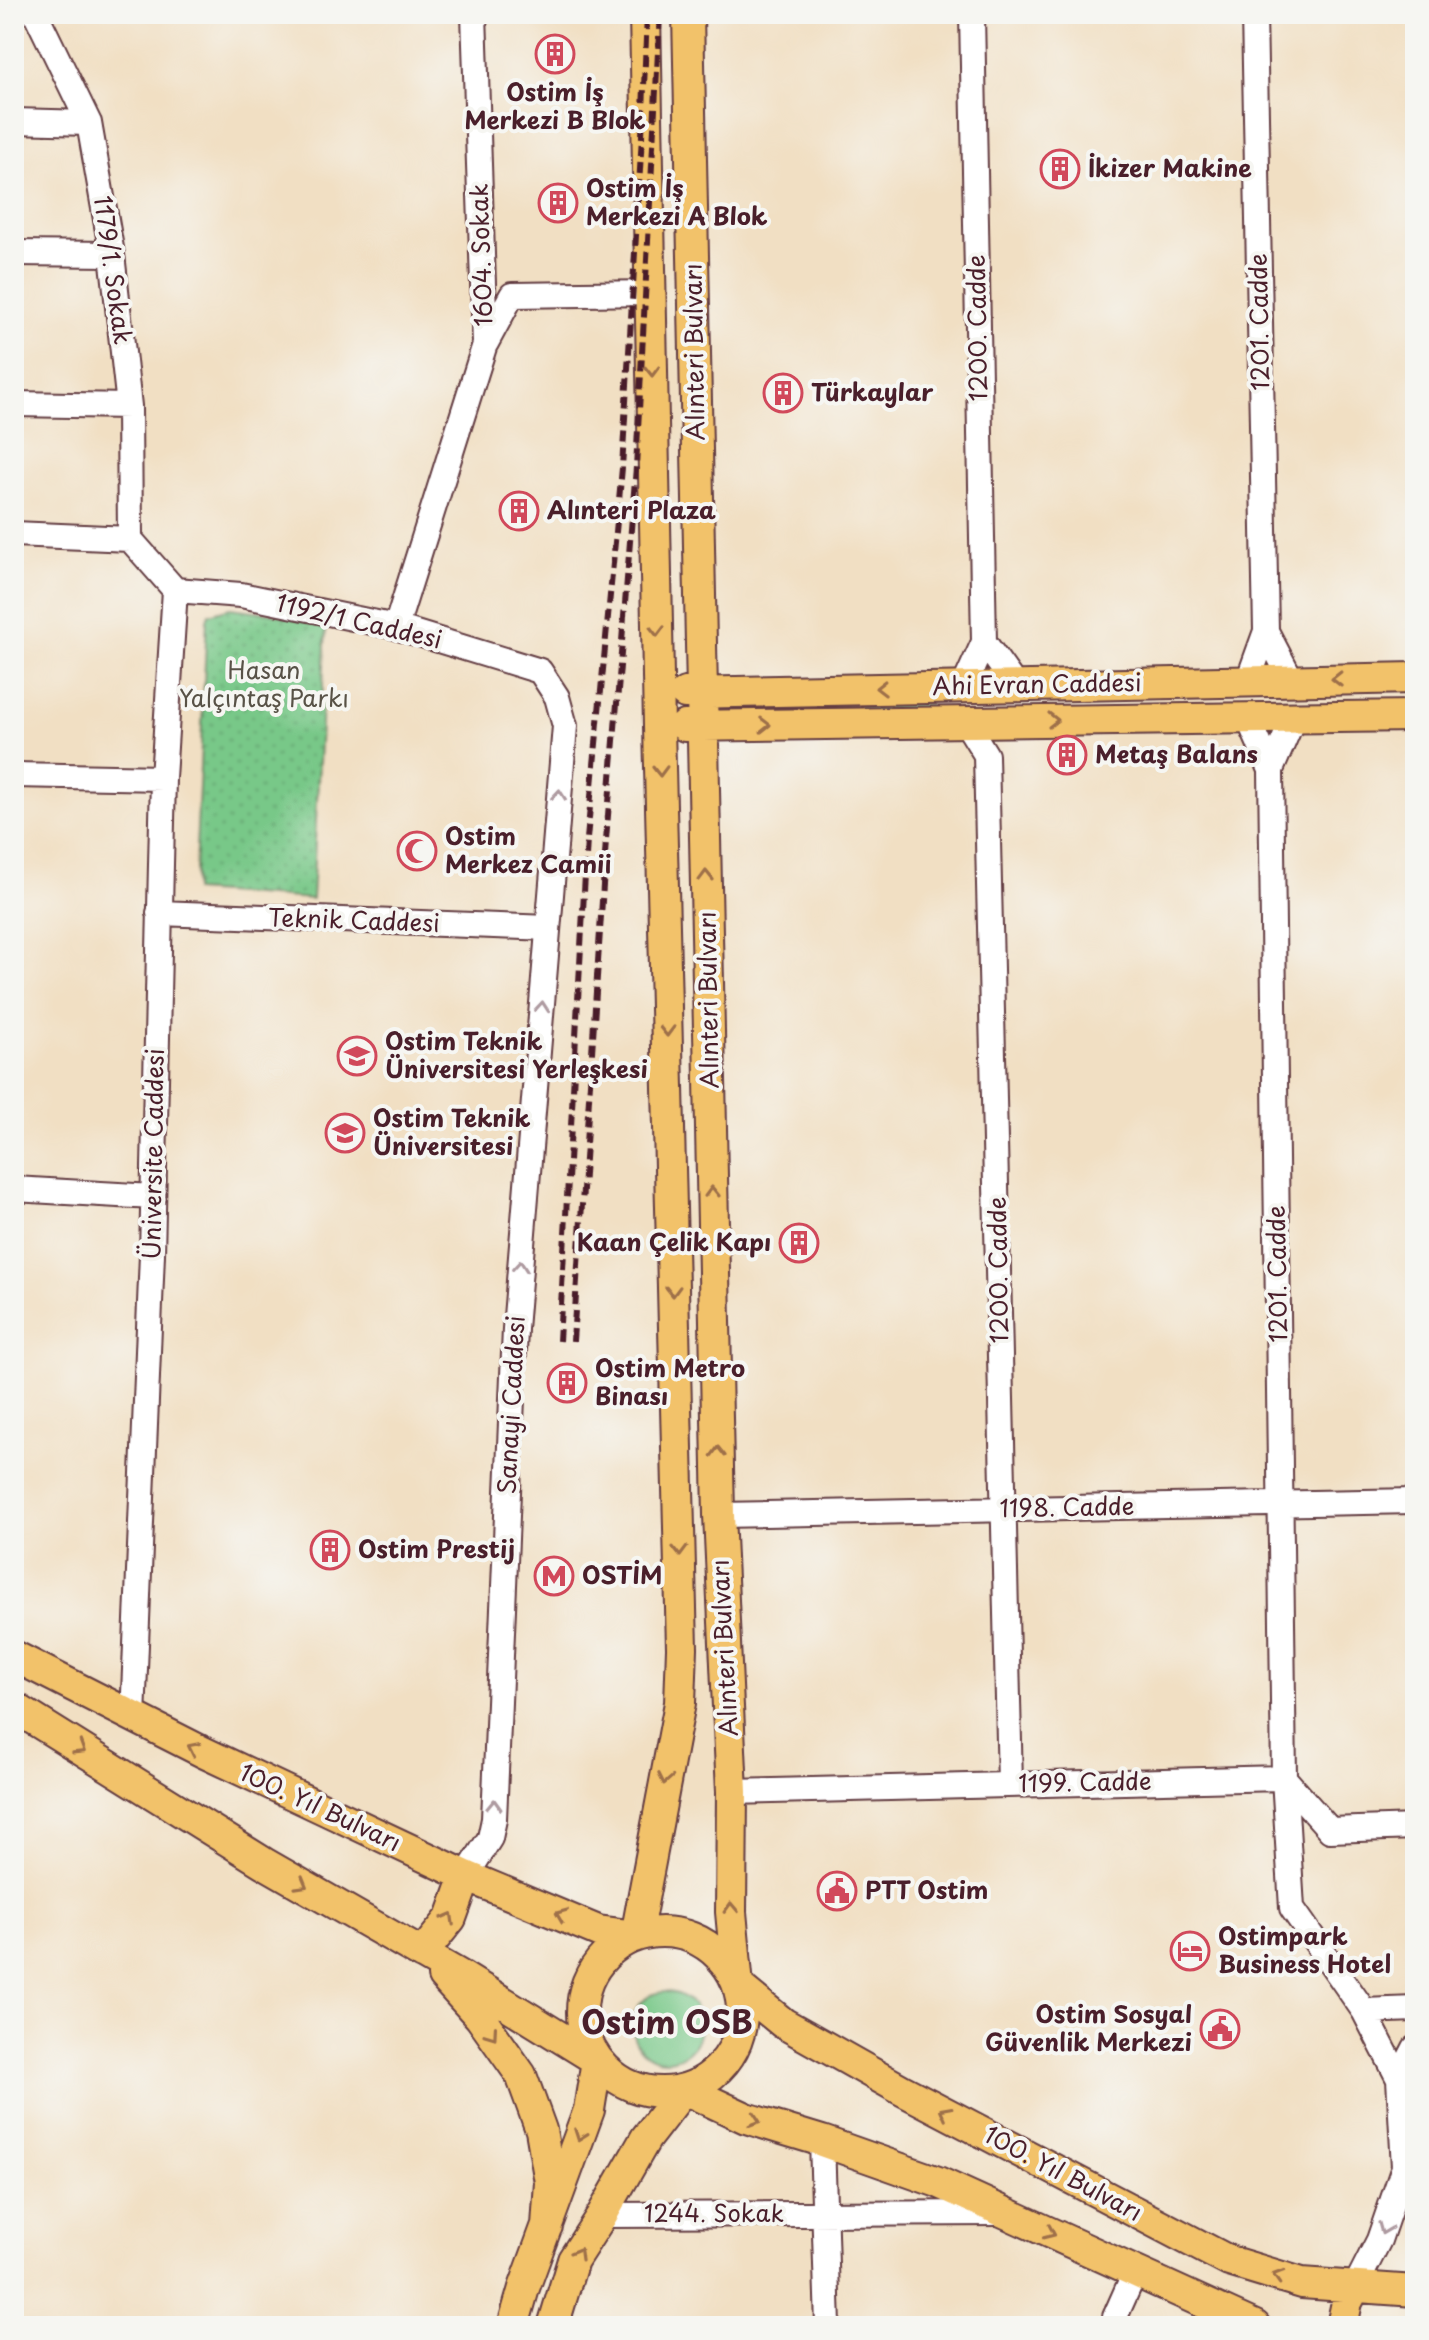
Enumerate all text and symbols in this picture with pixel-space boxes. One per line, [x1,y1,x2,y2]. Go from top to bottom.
building icon: Ostim İş Merkezi B Blok [534,33,576,75]
place label: Ostim İş Merkezi B Blok [464,73,646,137]
building icon: İkizer Makine [1039,148,1081,190]
place label: İkizer Makine [1088,149,1252,185]
place label: Ostim İş Merkezi A Blok [586,169,768,233]
building icon: Ostim İş Merkezi A Blok [537,182,579,224]
street label: 1604. Sokak [460,183,500,327]
street label: 1179/1. Sokak [86,193,142,347]
street label: 1201. Cadde [1239,253,1277,391]
street label: 1200. Cadde [957,254,995,402]
street label: Alınteri Bulvarı [673,263,713,441]
one-way arrow [644,365,661,378]
building icon: Türkaylar [762,372,804,414]
place label: Türkaylar [811,373,934,409]
building icon: Alınteri Plaza [498,490,540,532]
place label: Alınteri Plaza [547,491,716,527]
street label: 1192/1 Caddesi [273,583,446,657]
one-way arrow [649,625,666,638]
park label: Hasan Yalçıntaş Parkı [179,651,349,715]
street label: Ahi Evran Caddesi [932,663,1142,703]
one-way arrow [1330,670,1343,688]
one-way arrow [874,679,887,697]
one-way arrow [1047,711,1060,729]
one-way arrow [759,716,772,734]
building icon: Metaş Balans [1046,734,1088,776]
place label: Metaş Balans [1095,735,1258,771]
one-way arrow [652,765,669,778]
one-way arrow [550,788,567,801]
place label: Ostim Merkez Camii [445,817,612,881]
mosque icon: Ostim Merkez Camii [396,830,438,872]
one-way arrow [697,869,715,882]
street label: Teknik Caddesi [267,898,441,940]
street label: Alınteri Bulvarı [687,911,727,1089]
one-way arrow [533,1000,550,1013]
place label: Ostim Teknik Üniversitesi Yerleşkesi [385,1022,648,1086]
one-way arrow [658,1025,676,1038]
school or university icon: Ostim Teknik Üniversitesi Yerleşkesi [336,1035,378,1077]
street label: Üniversite Caddesi [132,1048,172,1260]
place label: Ostim Teknik Üniversitesi [373,1099,531,1163]
school or university icon: Ostim Teknik Üniversitesi [324,1112,366,1154]
one-way arrow [704,1185,721,1198]
street label: 1200. Cadde [978,1196,1016,1344]
street label: 1201. Cadde [1257,1205,1295,1343]
building icon: Kaan Çelik Kapı [778,1222,820,1264]
place label: Kaan Çelik Kapı [577,1223,771,1259]
one-way arrow [512,1259,529,1272]
one-way arrow [665,1285,682,1298]
street label: Sanayi Caddesi [487,1315,533,1495]
place label: Ostim Metro Binası [595,1349,745,1413]
building icon: Ostim Metro Binası [546,1362,588,1404]
one-way arrow [709,1445,727,1458]
street label: 1198. Cadde [999,1487,1135,1525]
building icon: Ostim Prestij [309,1529,351,1571]
place label: Ostim Prestij [358,1530,515,1566]
one-way arrow [671,1545,689,1558]
metro station icon: OSTİM [533,1555,575,1597]
place label: OSTİM [582,1556,663,1592]
street label: Alınteri Bulvarı [700,1559,746,1738]
one-way arrow [71,1739,86,1755]
one-way arrow [187,1741,201,1757]
street label: 100. Yıl Bulvarı [234,1753,407,1859]
street label: 1199. Cadde [1018,1762,1152,1800]
one-way arrow [657,1772,674,1786]
one-way arrow [486,1798,503,1811]
public building icon: PTT Ostim [816,1870,858,1912]
place label: PTT Ostim [865,1871,988,1907]
one-way arrow [293,1874,308,1890]
one-way arrow [723,1901,740,1914]
one-way arrow [555,1909,569,1925]
one-way arrow [439,1912,454,1926]
place label: Ostimpark Business Hotel [1218,1917,1391,1981]
hotel icon: Ostimpark Business Hotel [1169,1930,1211,1972]
place label: Ostim Sosyal Güvenlik Merkezi [985,1995,1192,2059]
district label: Ostim OSB [581,1997,753,2045]
public building icon: Ostim Sosyal Güvenlik Merkezi [1199,2008,1241,2050]
one-way arrow [482,2025,497,2039]
one-way arrow [939,2107,953,2122]
one-way arrow [748,2111,762,2127]
street label: 100. Yıl Bulvarı [979,2115,1149,2229]
one-way arrow [573,2128,590,2142]
street label: 1244. Sokak [644,2194,784,2230]
one-way arrow [1377,2221,1393,2235]
one-way arrow [1042,2223,1056,2239]
one-way arrow [568,2247,584,2262]
one-way arrow [1272,2269,1286,2285]

